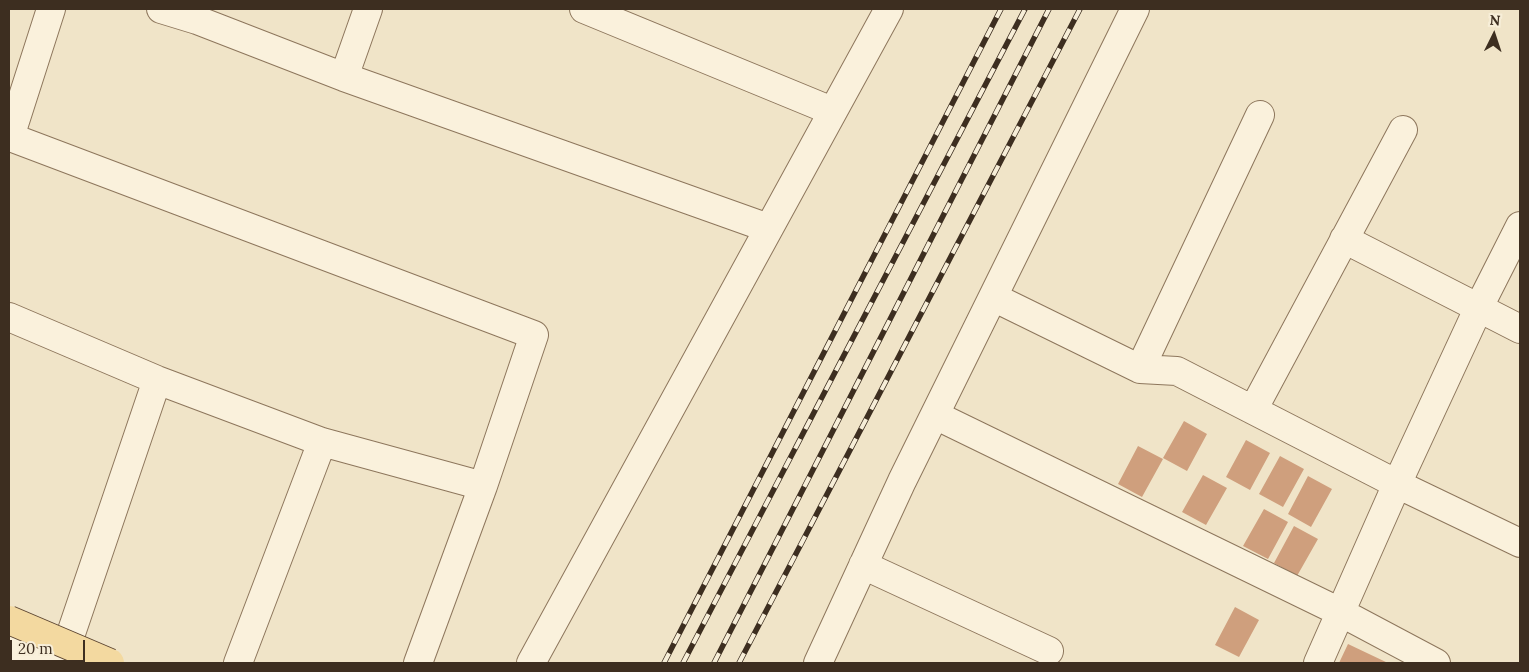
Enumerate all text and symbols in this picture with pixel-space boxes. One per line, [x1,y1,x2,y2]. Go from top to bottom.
north arrow [1469,10,1519,60]
text: N [1489,11,1501,29]
scale bar [12,630,88,662]
text: 20 m [18,639,53,658]

